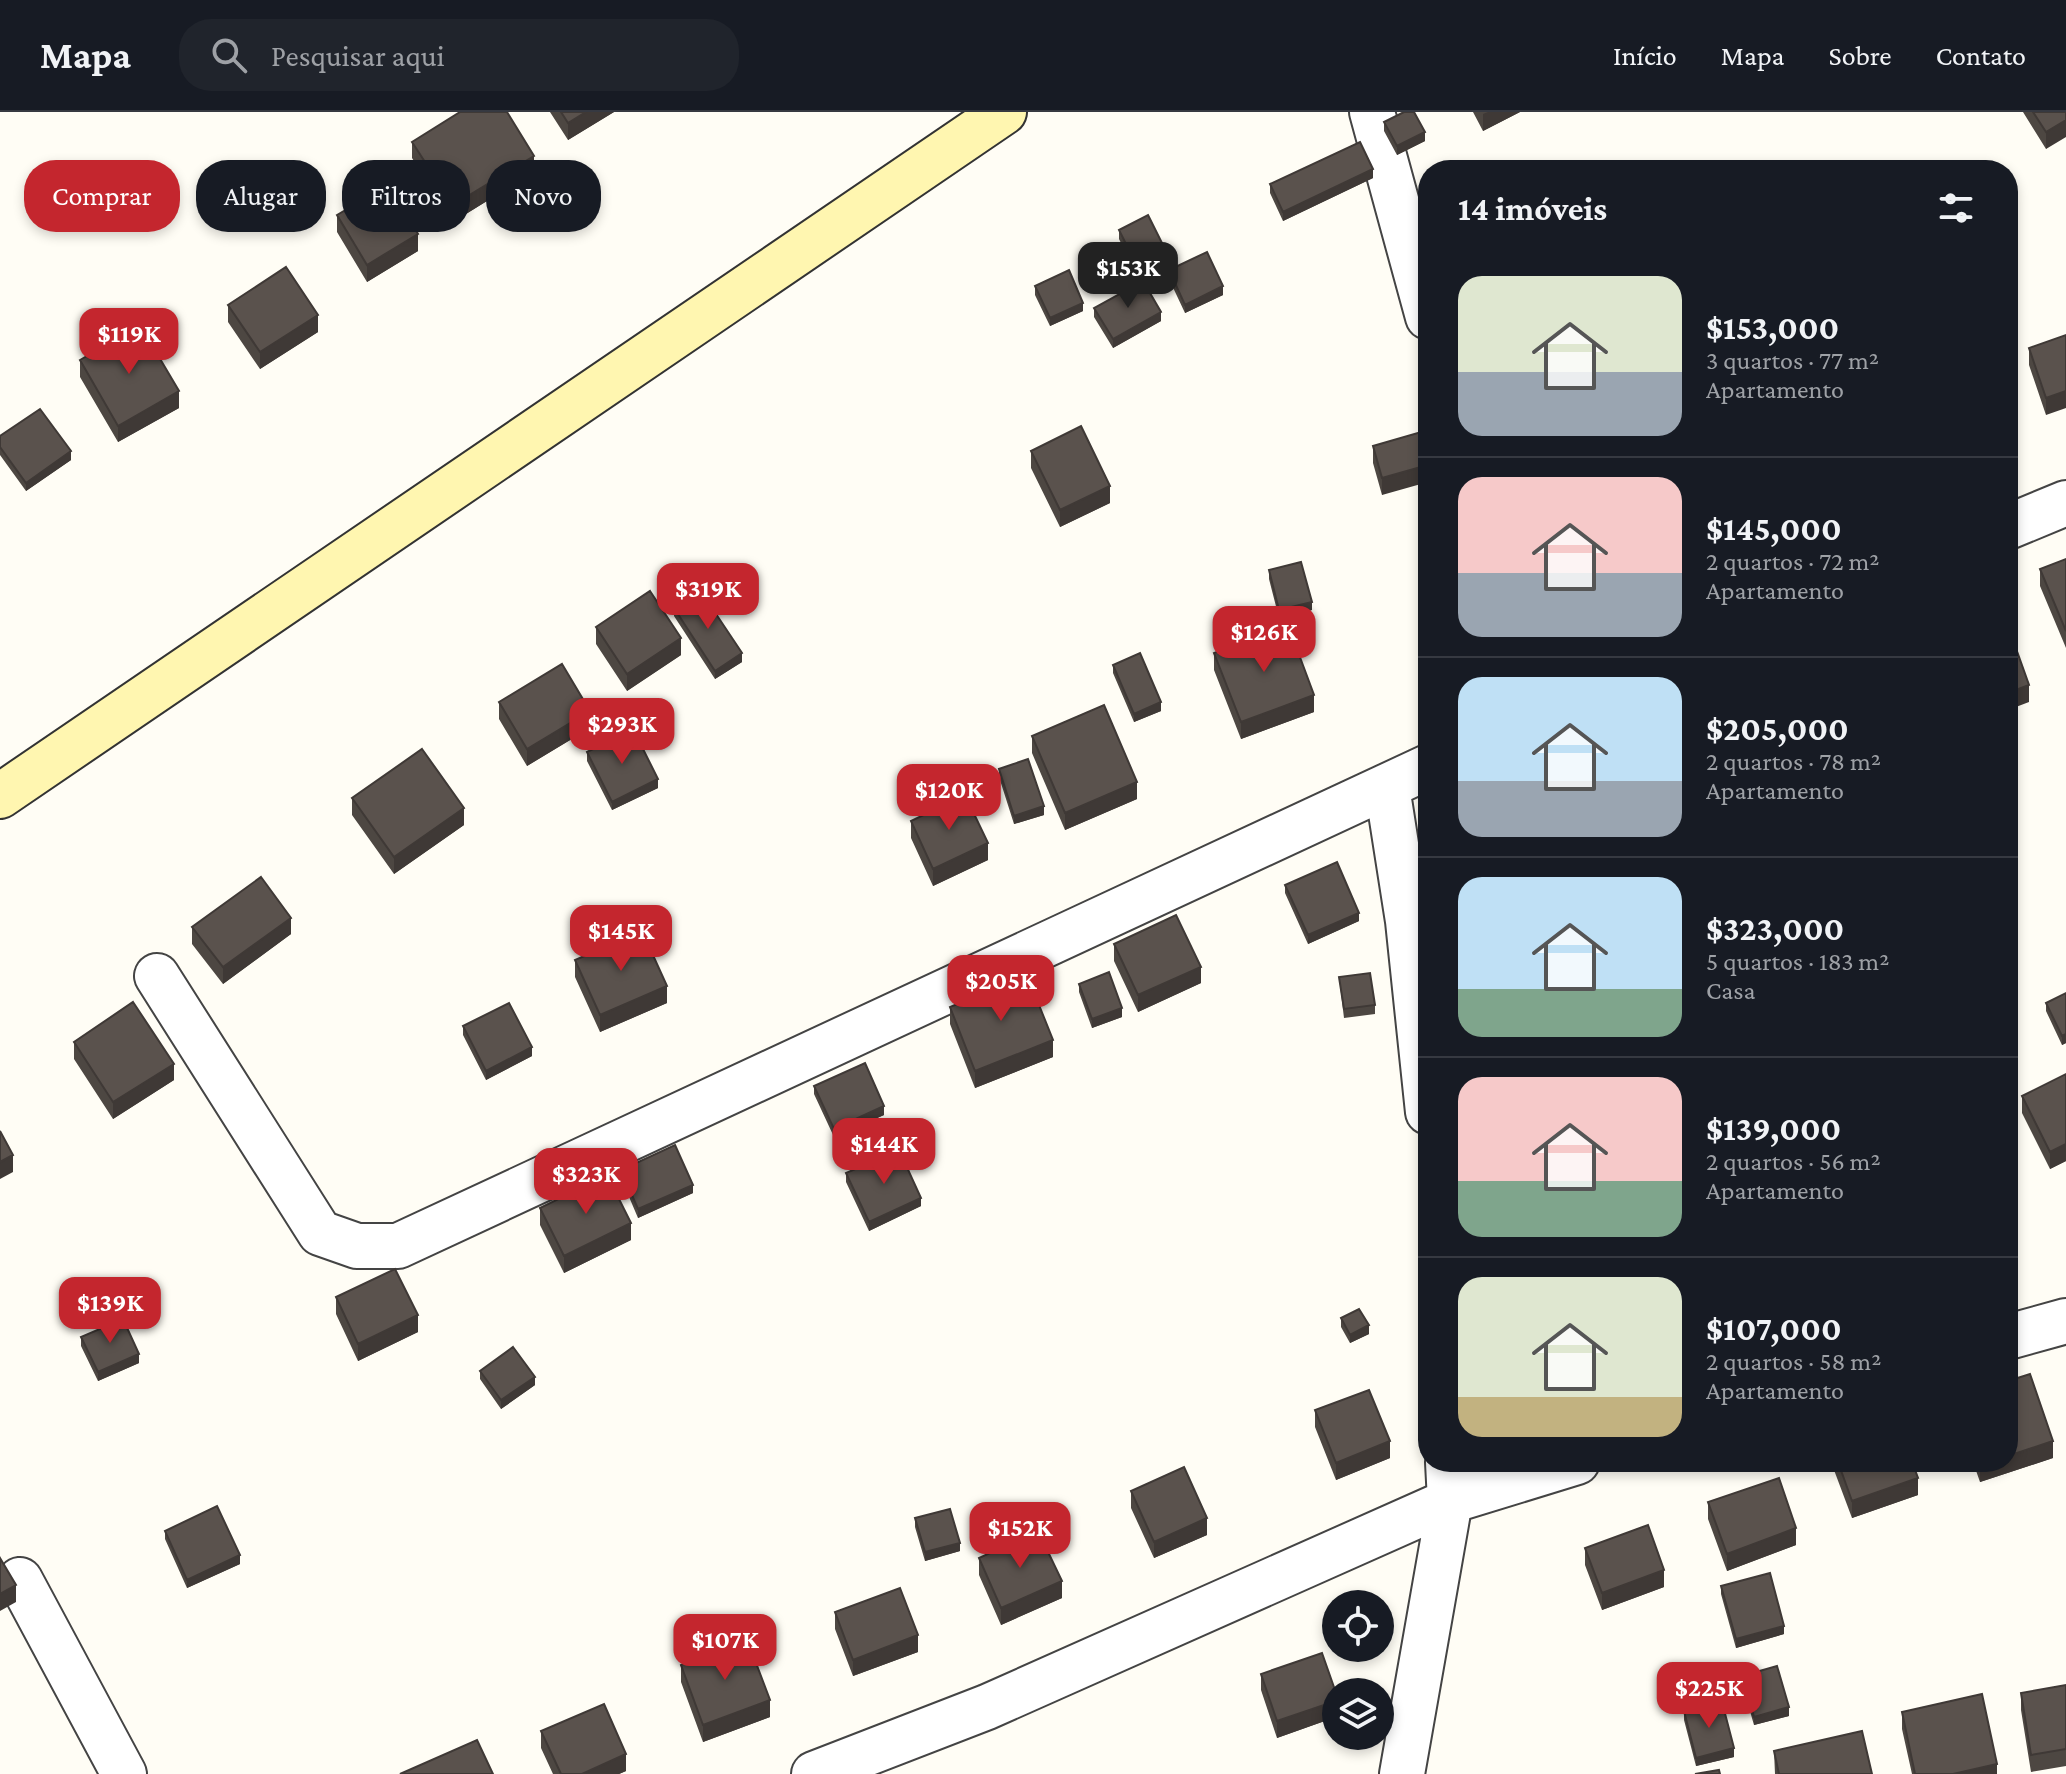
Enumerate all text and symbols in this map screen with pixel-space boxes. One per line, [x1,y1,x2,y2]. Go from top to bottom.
search box [179,19,739,91]
icon: search [207,33,251,77]
text: Mapa [40,34,131,76]
text: Pesquisar aqui [271,39,445,72]
text: Início [1613,40,1677,71]
text: Mapa [1721,40,1785,71]
text: Sobre [1829,40,1892,71]
text: Contato [1936,40,2026,71]
chip: Comprar [24,160,180,232]
chip: Alugar [196,160,326,232]
chip: Filtros [342,160,470,232]
chip: Novo [486,160,601,232]
icon: filters [1934,186,1978,230]
text: 14 imóveis [1458,190,1607,227]
pin: $153K [1072,242,1184,310]
text: $153K [1096,253,1160,282]
pin: $119K [73,308,185,376]
icon: home [1522,308,1618,404]
text: $153,000 [1706,309,1839,346]
text: $119K [97,319,161,348]
text: 3 quartos · 77 m² [1706,346,1879,375]
text: Apartamento [1706,375,1844,404]
icon: home [1522,509,1618,605]
text: $145,000 [1706,510,1842,547]
text: 2 quartos · 72 m² [1706,547,1879,576]
pin: $319K [652,563,764,631]
text: $319K [675,574,741,603]
text: Apartamento [1706,576,1844,605]
pin: $126K [1208,606,1320,674]
text: $126K [1231,617,1297,646]
pin: $293K [566,698,678,766]
text: $293K [587,709,657,738]
icon: home [1522,709,1618,805]
text: $205,000 [1706,710,1849,747]
text: 2 quartos · 78 m² [1706,747,1881,776]
pin: $120K [893,764,1005,832]
text: $120K [915,775,983,804]
text: Apartamento [1706,776,1844,805]
pin: $145K [565,905,677,973]
icon: home [1522,909,1618,1005]
text: $323,000 [1706,910,1844,947]
text: $145K [588,916,654,945]
text: 5 quartos · 183 m² [1706,947,1889,976]
pin: $205K [945,955,1057,1023]
text: $205K [965,966,1037,995]
text: Casa [1706,976,1756,1005]
icon: home [1522,1109,1618,1205]
text: $139,000 [1706,1110,1841,1147]
pin: $144K [828,1118,940,1186]
text: $144K [850,1129,918,1158]
text: 2 quartos · 56 m² [1706,1147,1881,1176]
pin: $323K [530,1148,642,1216]
text: $323K [552,1159,620,1188]
text: Apartamento [1706,1176,1844,1205]
pin: $139K [54,1277,166,1345]
text: $139K [77,1288,143,1317]
icon: home [1522,1309,1618,1405]
text: $107,000 [1706,1310,1842,1347]
text: 2 quartos · 58 m² [1706,1347,1881,1376]
text: Apartamento [1706,1376,1844,1405]
pin: $152K [964,1502,1076,1570]
text: $152K [988,1513,1052,1542]
map controls [1322,1590,1394,1750]
button: locate [1322,1590,1394,1662]
pin: $107K [669,1614,781,1682]
text: $107K [691,1625,759,1654]
pin: $225K [1653,1662,1765,1730]
text: $225K [1675,1673,1743,1702]
button: layers [1322,1678,1394,1750]

